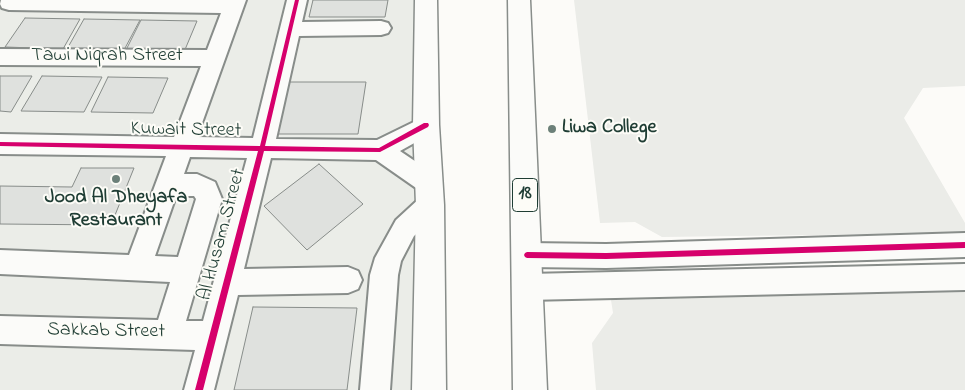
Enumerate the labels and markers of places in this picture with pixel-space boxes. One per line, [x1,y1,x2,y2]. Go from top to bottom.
place label: Liwa College [562,117,656,141]
marker: Liwa College [546,123,558,135]
marker: Jood Al Dheyafa Restaurant [110,173,122,185]
place label: Jood Al Dheyafa Restaurant [45,187,187,234]

